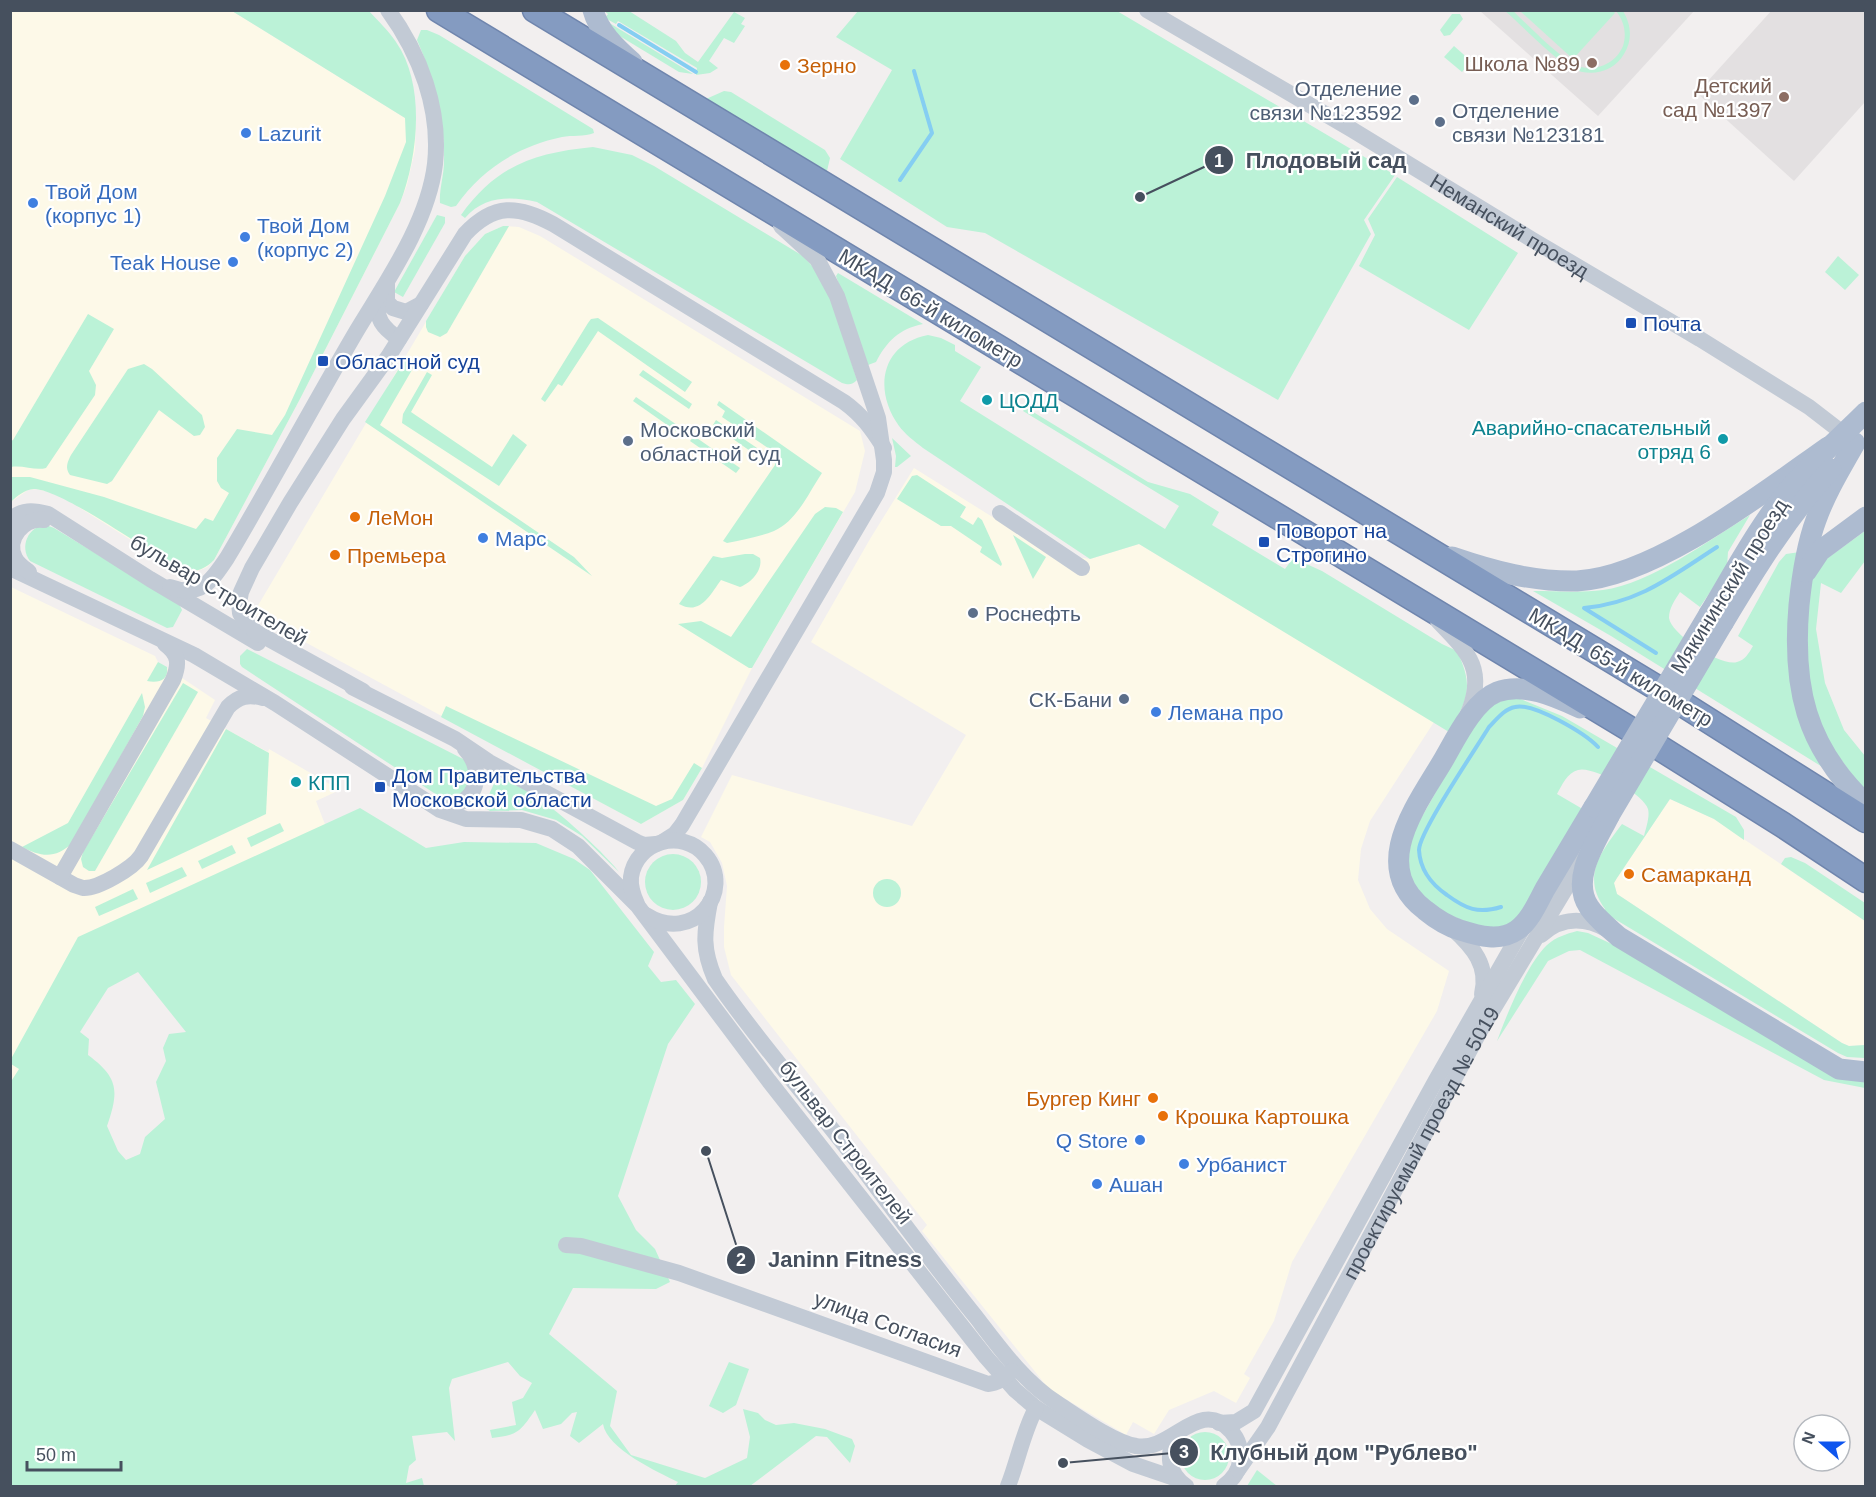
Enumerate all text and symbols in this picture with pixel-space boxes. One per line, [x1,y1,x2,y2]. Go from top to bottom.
place label: Школа №89 [1464,52,1580,75]
place label: Зерно [797,54,856,77]
marker: Школа №89 [1585,56,1599,70]
marker: Зерно [778,58,792,72]
place label: Детский сад №1397 [1662,74,1772,121]
place label: Отделение связи №123592 [1249,77,1402,124]
marker: Детский сад №1397 [1777,90,1791,104]
marker: Отделение связи №123592 [1407,93,1421,107]
place label: Отделение связи №123181 [1452,99,1605,146]
marker: Отделение связи №123181 [1433,115,1447,129]
place label: Lazurit [258,122,321,145]
marker: Lazurit [239,126,253,140]
callout: Плодовый сад [1204,140,1419,180]
text: Плодовый сад [1246,148,1406,173]
text: 1 [1214,151,1224,171]
street label: Неманский проезд [1426,169,1593,282]
place label: Твой Дом (корпус 1) [45,180,141,227]
marker: Твой Дом (корпус 1) [26,196,40,210]
place label: Твой Дом (корпус 2) [257,214,353,261]
marker: Твой Дом (корпус 2) [238,230,252,244]
street label: МКАД, 66-й километр [835,244,1027,372]
place label: Teak House [110,251,221,274]
marker: Teak House [226,255,240,269]
place label: Почта [1643,312,1702,335]
marker: Почта [1624,316,1638,330]
place label: Областной суд [335,350,480,373]
marker: Областной суд [316,354,330,368]
place label: ЦОДД [999,389,1058,412]
marker: ЦОДД [980,393,994,407]
place label: Аварийно-спасательный отряд 6 [1472,416,1711,463]
place label: Московский областной суд [640,418,780,465]
marker: Аварийно-спасательный отряд 6 [1716,432,1730,446]
marker: Московский областной суд [621,434,635,448]
street label: Мякининский проезд [1666,495,1792,677]
place label: ЛеМон [367,506,433,529]
marker: ЛеМон [348,510,362,524]
place label: Поворот на Строгино [1276,519,1387,566]
place label: Марс [495,527,547,550]
street label: бульвар Строителей [126,530,312,650]
marker: Марс [476,531,490,545]
marker: Поворот на Строгино [1257,535,1271,549]
place label: Премьера [347,544,446,567]
marker: Премьера [328,548,342,562]
place label: Роснефть [985,602,1081,625]
street label: МКАД, 65-й километр [1525,603,1717,731]
marker: Роснефть [966,606,980,620]
place label: СК-Бани [1029,688,1112,711]
marker: СК-Бани [1117,692,1131,706]
place label: Лемана про [1168,701,1283,724]
marker: Лемана про [1149,705,1163,719]
place label: Дом Правительства Московской области [392,764,592,811]
place label: КПП [308,771,350,794]
marker: КПП [289,775,303,789]
marker: Дом Правительства Московской области [373,780,387,794]
place label: Самарканд [1641,863,1751,886]
marker: Самарканд [1622,867,1636,881]
street label: проектируемый проезд № 5019 [1338,1002,1503,1283]
street label: бульвар Строителей [775,1056,917,1228]
place label: Бургер Кинг [1026,1087,1141,1110]
marker: Бургер Кинг [1146,1091,1160,1105]
place label: Крошка Картошка [1175,1105,1349,1128]
marker: Крошка Картошка [1156,1109,1170,1123]
place label: Q Store [1056,1129,1128,1152]
marker: Q Store [1133,1133,1147,1147]
place label: Урбанист [1196,1153,1287,1176]
marker: Урбанист [1177,1157,1191,1171]
place label: Ашан [1109,1173,1163,1196]
marker: Ашан [1090,1177,1104,1191]
callout: Janinn Fitness [726,1240,934,1280]
text: Janinn Fitness [768,1247,922,1272]
text: 2 [736,1250,746,1270]
street label: улица Согласия [811,1287,965,1361]
north arrow [1792,1413,1852,1473]
text: N [1798,1429,1818,1446]
callout: Клубный дом "Рублево" [1169,1432,1490,1472]
scale bar [27,1434,122,1472]
text: Клубный дом "Рублево" [1210,1440,1478,1465]
text: 3 [1179,1442,1189,1462]
text: 50 m [36,1445,76,1465]

